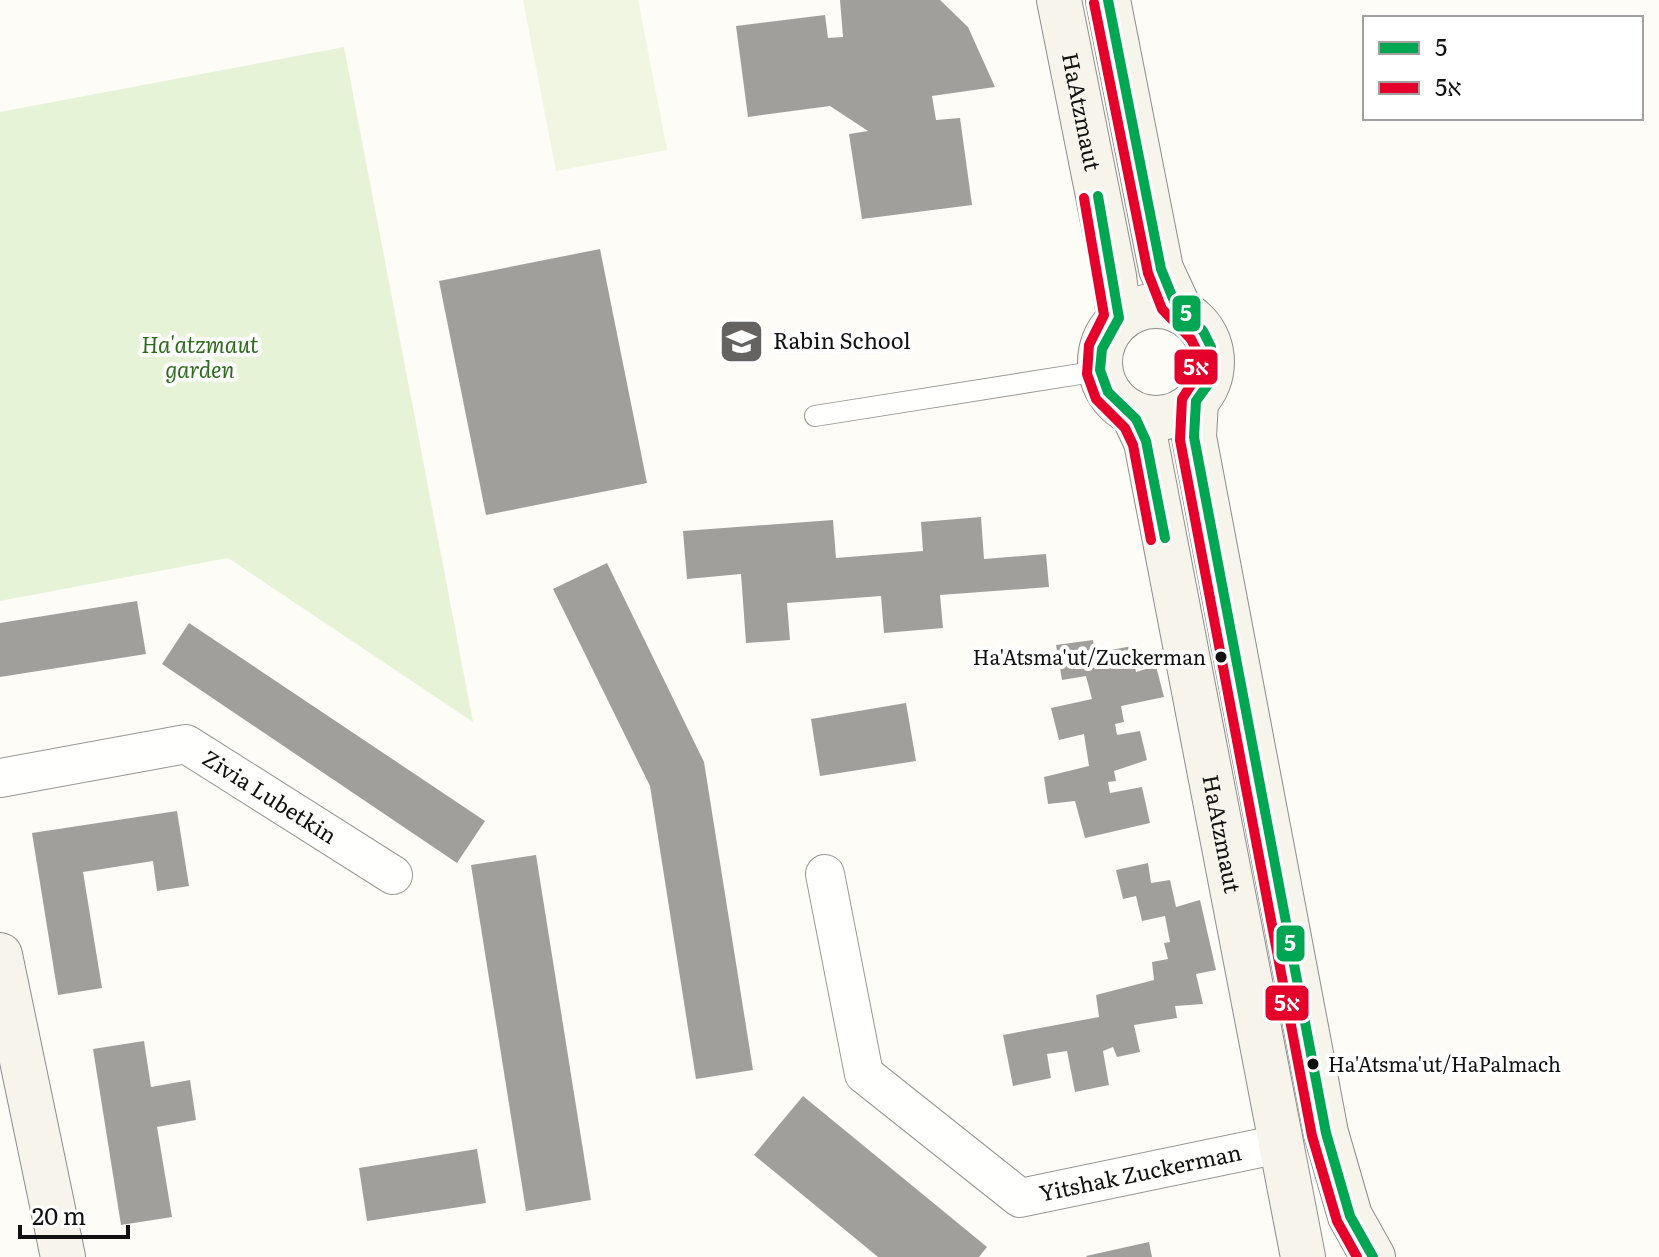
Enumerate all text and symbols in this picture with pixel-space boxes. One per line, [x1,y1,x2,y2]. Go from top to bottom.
legend [1363,16,1643,120]
text: 5 [1435,28,1447,63]
street label: HaAtzmaut [1055,49,1111,174]
text: 5א [1435,68,1462,103]
line badge: 5 [1171,294,1202,333]
text: 5 [1180,295,1192,328]
school or university icon: Rabin School [718,317,766,365]
place label: Rabin School [773,323,911,356]
park label: Ha'atzmaut garden [141,327,259,385]
line badge: 5א [1173,348,1219,386]
text: 5א [1183,349,1209,382]
place label: Ha'Atsma'ut/Zuckerman [973,641,1206,671]
marker: Ha'Atsma'ut/Zuckerman [1213,649,1229,665]
street label: Zivia Lubetkin [197,741,344,851]
street label: HaAtzmaut [1195,772,1251,896]
line badge: 5 [1275,924,1306,963]
text: 5 [1284,925,1296,958]
line badge: 5א [1264,984,1310,1022]
text: 5א [1274,985,1300,1018]
place label: Ha'Atsma'ut/HaPalmach [1328,1048,1561,1078]
marker: Ha'Atsma'ut/HaPalmach [1305,1056,1321,1072]
street label: Yitshak Zuckerman [1036,1134,1244,1209]
scale bar [20,1189,128,1239]
text: 20 m [32,1197,86,1232]

